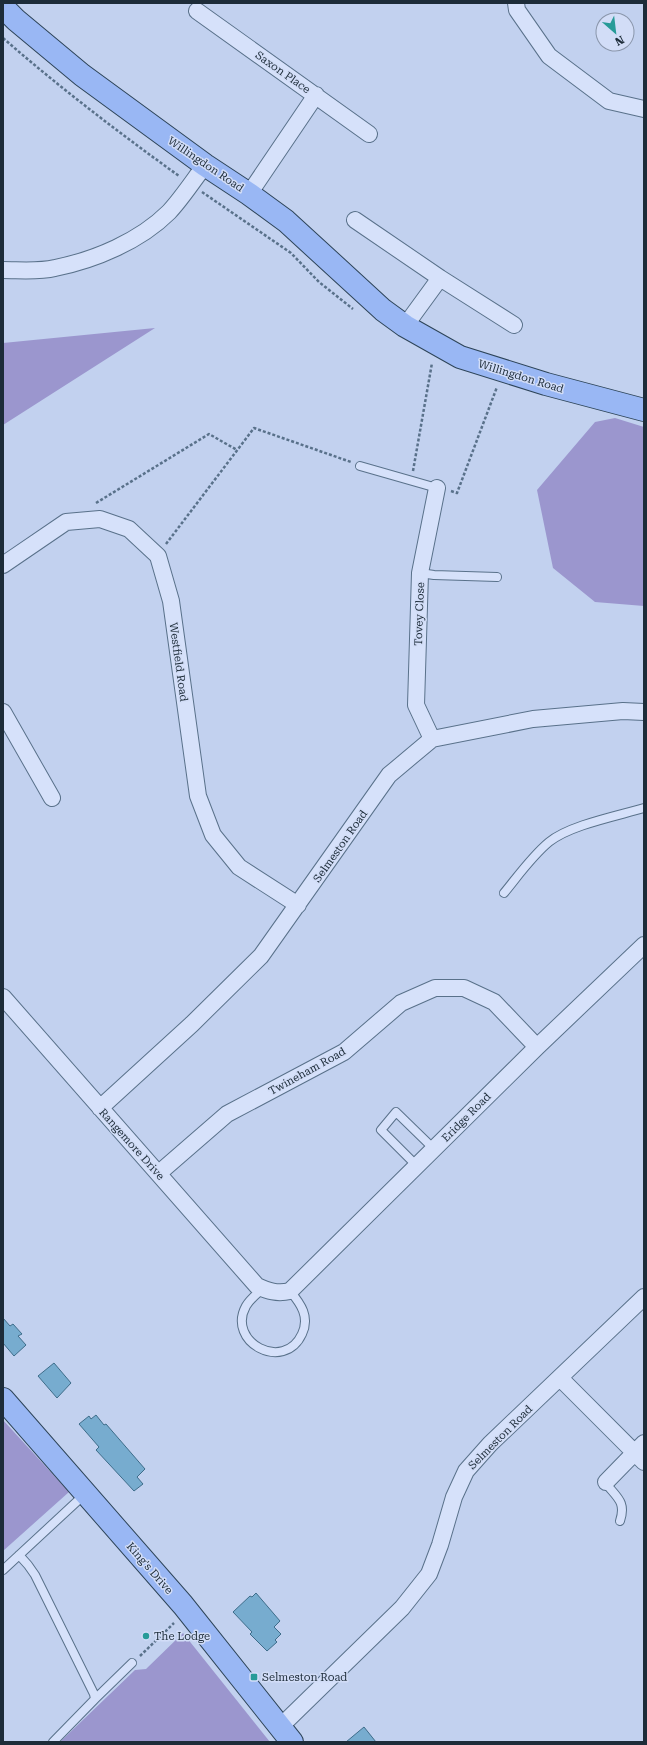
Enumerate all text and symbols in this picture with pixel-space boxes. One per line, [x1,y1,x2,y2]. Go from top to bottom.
north arrow [595,12,635,52]
text: N [612,33,626,48]
street label: Saxon Place [253,49,313,96]
street label: Willingdon Road [165,134,246,195]
street label: Willingdon Road [477,357,565,396]
street label: Tovey Close [412,582,427,646]
street label: Westfield Road [167,622,190,702]
street label: Selmeston Road [311,808,370,885]
street label: Twineham Road [267,1045,348,1098]
street label: Eridge Road [439,1090,494,1145]
street label: Rangemore Drive [96,1106,167,1183]
street label: Selmeston Road [466,1403,535,1472]
street label: King's Drive [124,1540,176,1597]
place label: The Lodge [154,1630,210,1643]
marker: The Lodge [141,1631,151,1641]
place label: Selmeston Road [262,1671,347,1684]
marker: Selmeston Road [249,1672,259,1682]

